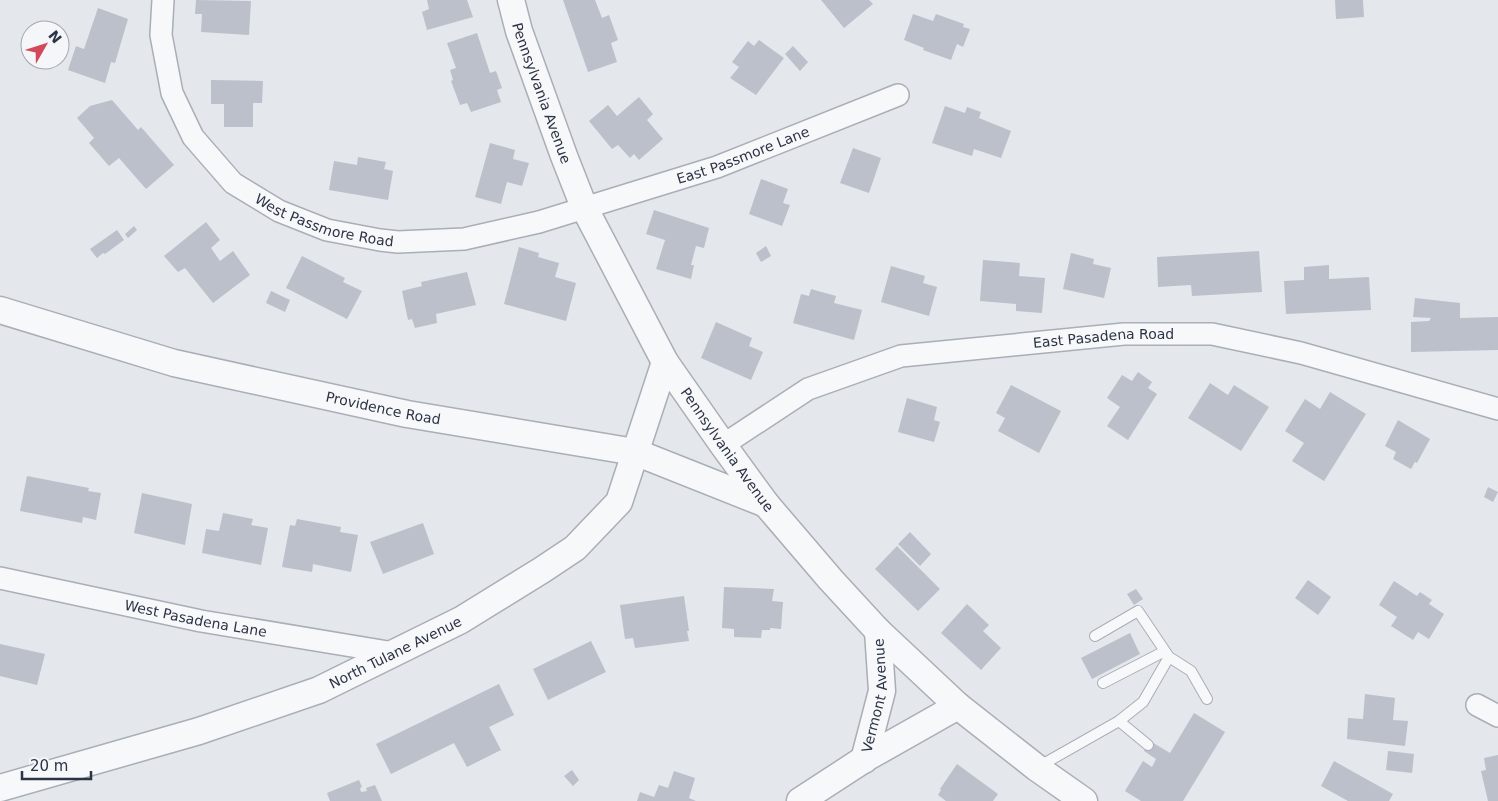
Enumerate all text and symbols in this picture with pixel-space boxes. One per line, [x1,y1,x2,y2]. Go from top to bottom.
north arrow [20,20,70,70]
street label: Pennsylvania Avenue [509,21,574,166]
text: N [45,27,65,46]
street label: East Passmore Lane [675,123,812,187]
street label: West Passmore Road [252,190,395,249]
street label: East Pasadena Road [1032,326,1174,351]
street label: Pennsylvania Avenue [677,385,777,515]
street label: Providence Road [324,388,442,427]
street label: West Pasadena Lane [123,597,268,640]
street label: North Tulane Avenue [327,613,464,692]
street label: Vermont Avenue [858,638,890,754]
scale bar [22,748,91,780]
text: 20 m [30,757,68,775]

